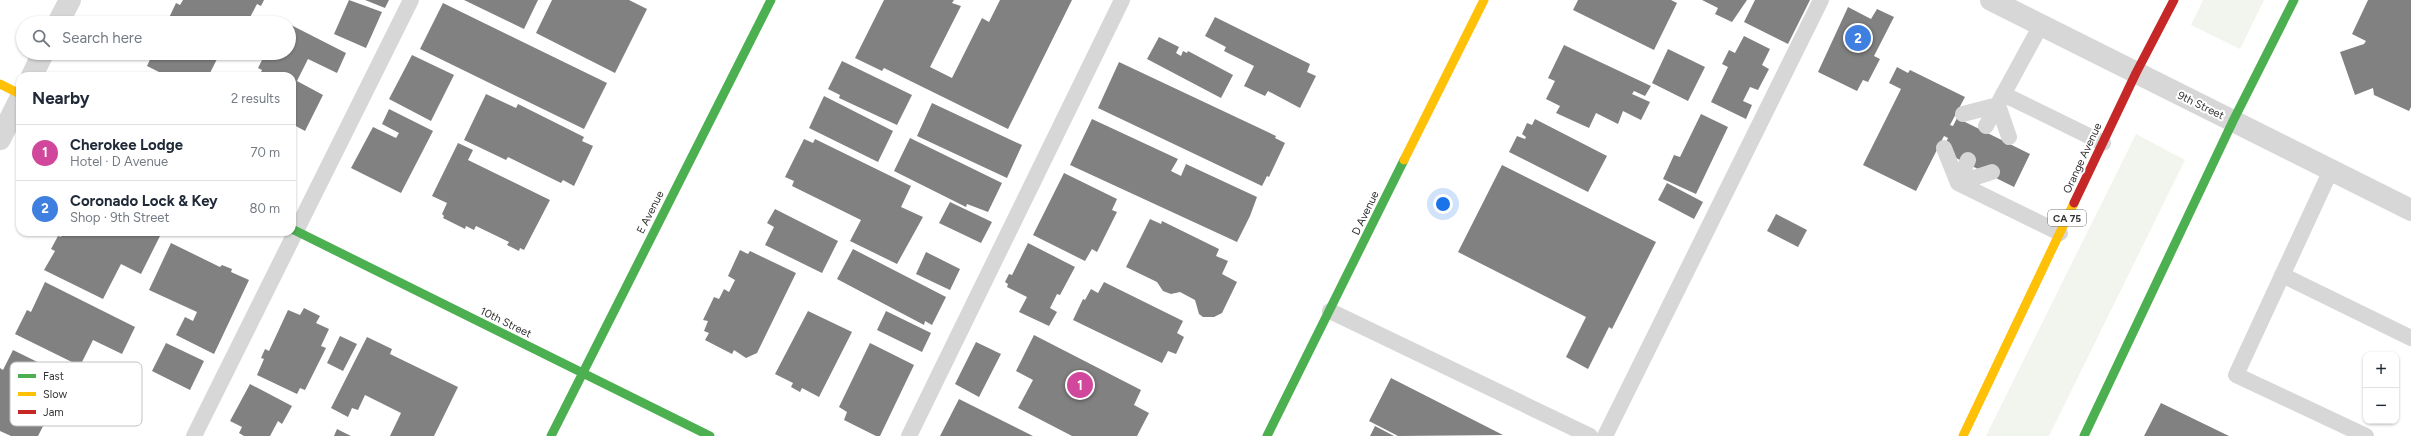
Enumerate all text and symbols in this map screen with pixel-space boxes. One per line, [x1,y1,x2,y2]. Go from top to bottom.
search box [16,16,296,60]
pin: 2 [1845,23,1871,53]
icon: search [30,27,52,49]
text: Search here [62,29,142,47]
text: Nearby [32,88,90,108]
street label: 9th Street [2175,89,2226,122]
text: 2 results [231,91,280,106]
street label: Orange Avenue [2060,121,2104,196]
text: Cherokee Lodge [70,136,183,154]
text: 1 [42,145,48,160]
text: 70 m [250,145,280,160]
text: Hotel · D Avenue [70,154,168,169]
street label: E Avenue [634,189,667,236]
street label: D Avenue [1349,189,1382,237]
text: Coronado Lock & Key [70,192,218,210]
your location [1433,194,1453,214]
text: 2 [41,201,49,216]
text: 80 m [249,201,280,216]
text: Shop · 9th Street [70,210,169,225]
road number: CA 75 [2048,210,2086,226]
street label: 10th Street [478,304,534,340]
map controls [2363,352,2399,424]
button: + [2363,352,2399,388]
legend [10,362,142,426]
text: Fast [43,370,64,383]
pin: 1 [1067,370,1093,400]
text: Slow [43,388,67,401]
button: − [2363,388,2399,424]
text: Jam [43,406,64,419]

